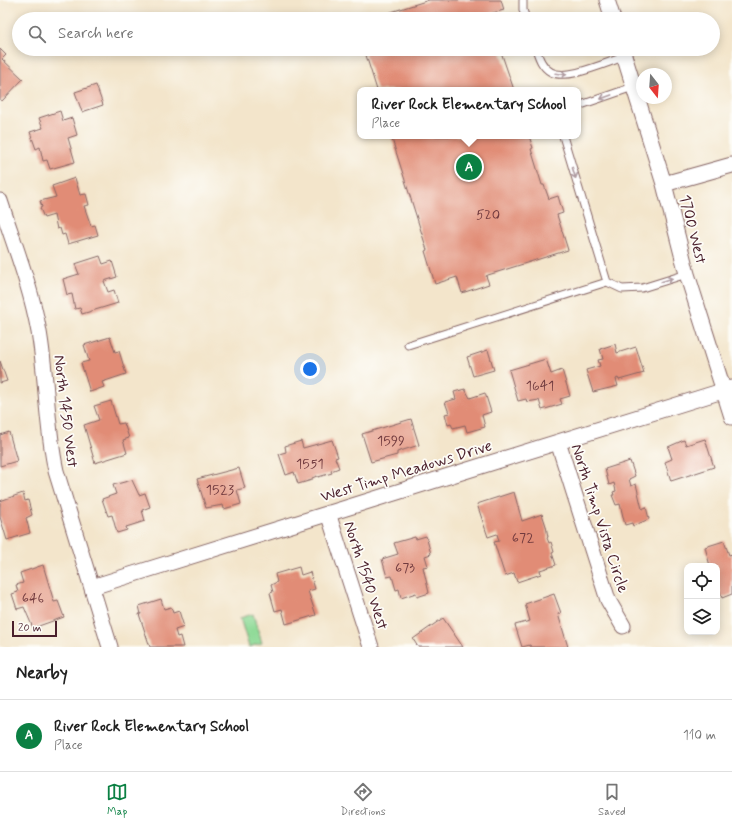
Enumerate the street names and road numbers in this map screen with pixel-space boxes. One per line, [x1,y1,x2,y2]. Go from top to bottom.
street label: 1700 West [674,192,711,266]
street label: North 1450 West [48,354,83,469]
street label: West Timp Meadows Drive [318,435,495,508]
street label: North Timp Vista Circle [566,441,634,596]
street label: North 1540 West [338,519,393,632]

